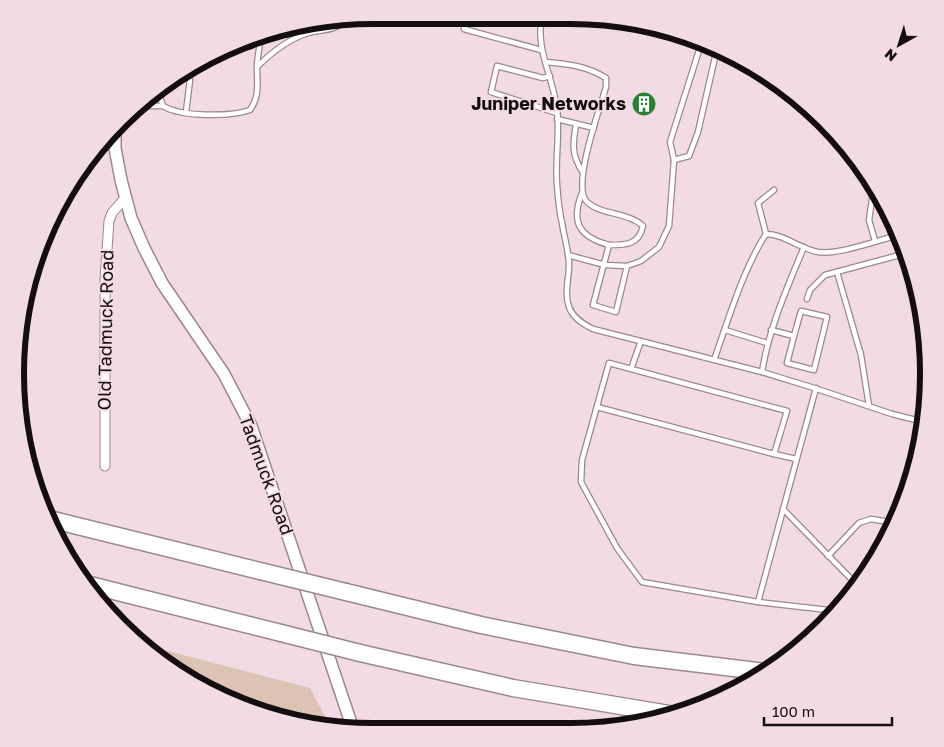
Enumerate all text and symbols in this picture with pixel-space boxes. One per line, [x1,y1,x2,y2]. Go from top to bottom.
north arrow [874,20,924,70]
text: N [881,46,900,65]
building icon: Juniper Networks [631,91,657,117]
place label: Juniper Networks [471,92,626,114]
street label: Old Tadmuck Road [93,249,117,410]
street label: Tadmuck Road [235,412,299,538]
scale bar [764,694,892,726]
text: 100 m [772,702,815,720]

